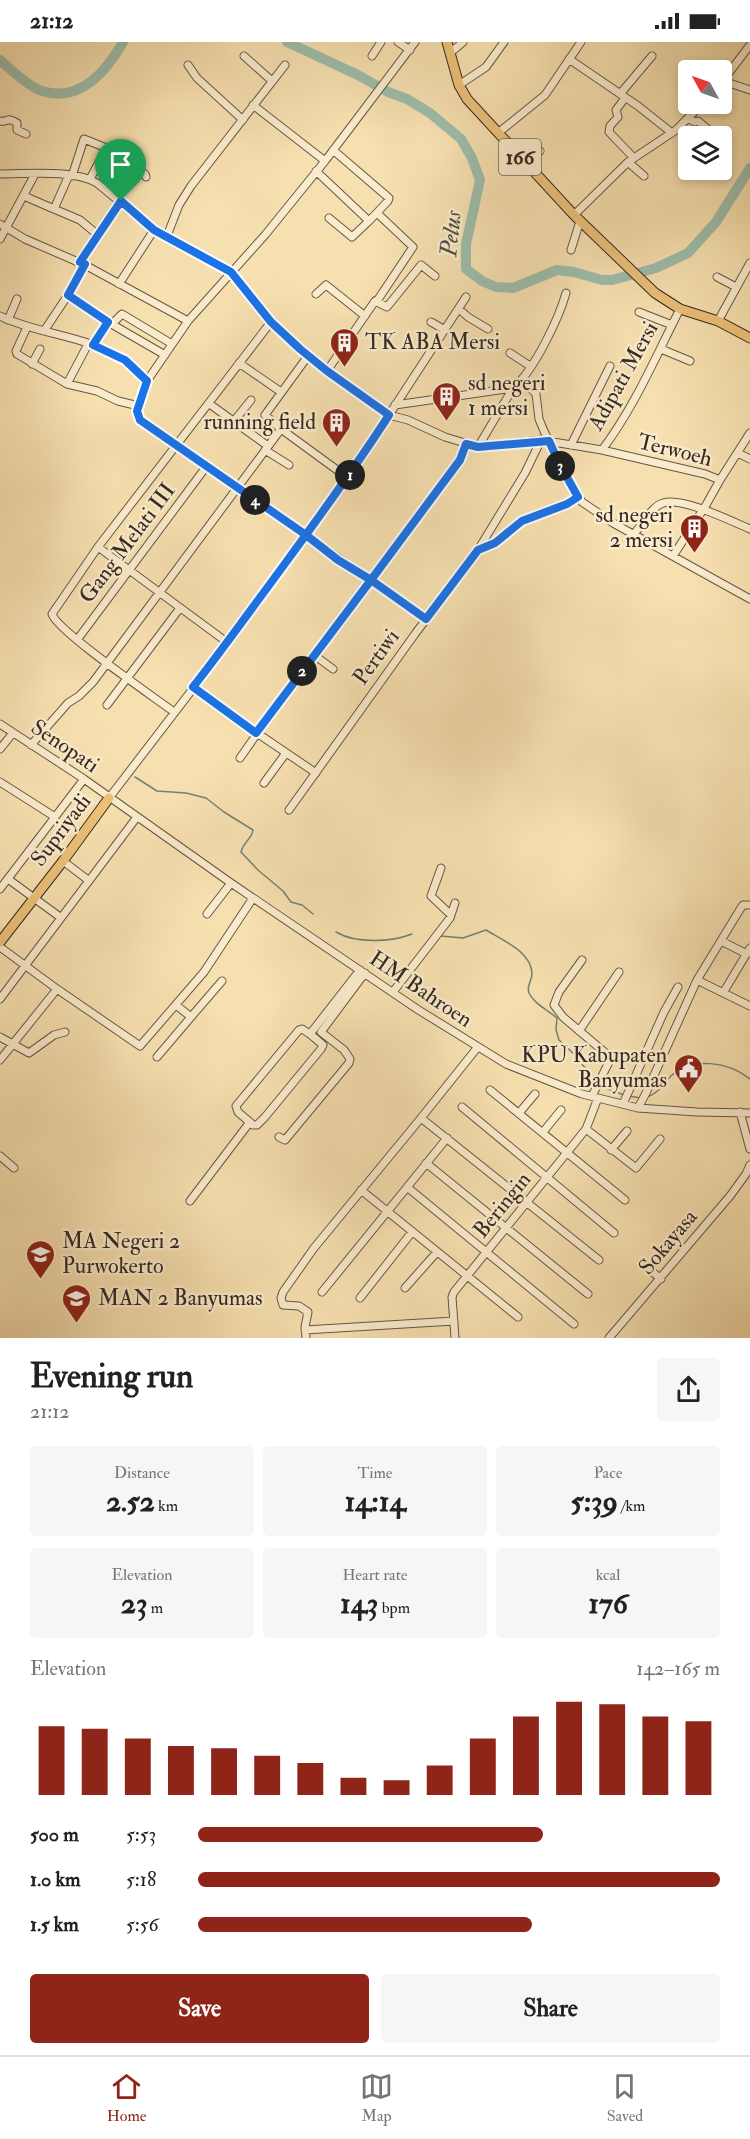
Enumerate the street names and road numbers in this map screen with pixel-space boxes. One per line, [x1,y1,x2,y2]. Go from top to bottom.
road number: 166 [499,139,541,175]
street label: Adipati Mersi [581,317,665,437]
street label: Terwoeh [635,427,716,473]
street label: Gang Melati III [73,477,181,609]
street label: Pertiwi [346,624,406,690]
street label: Senopati [25,713,105,780]
street label: Supriyadi [25,788,98,873]
street label: HM Bahroen [364,944,478,1034]
street label: Beringin [467,1166,537,1244]
street label: Sokayasa [632,1203,704,1281]

